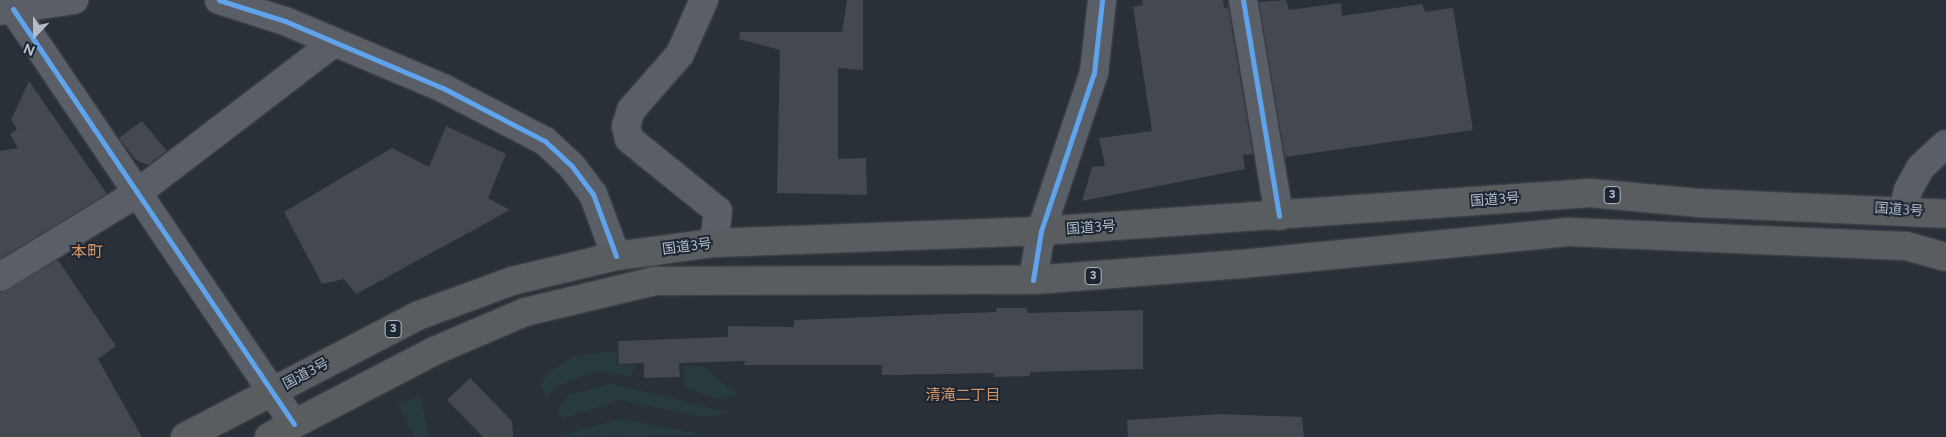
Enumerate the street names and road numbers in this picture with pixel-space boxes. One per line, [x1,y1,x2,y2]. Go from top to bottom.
road number: 3 [1603,186,1621,204]
street label: 国道3号 [1470,190,1520,210]
street label: 国道3号 [1874,200,1924,220]
street label: 国道3号 [1066,218,1116,238]
street label: 国道3号 [661,236,713,258]
road number: 3 [1084,266,1102,286]
road number: 3 [384,320,402,338]
street label: 国道3号 [280,355,332,393]

